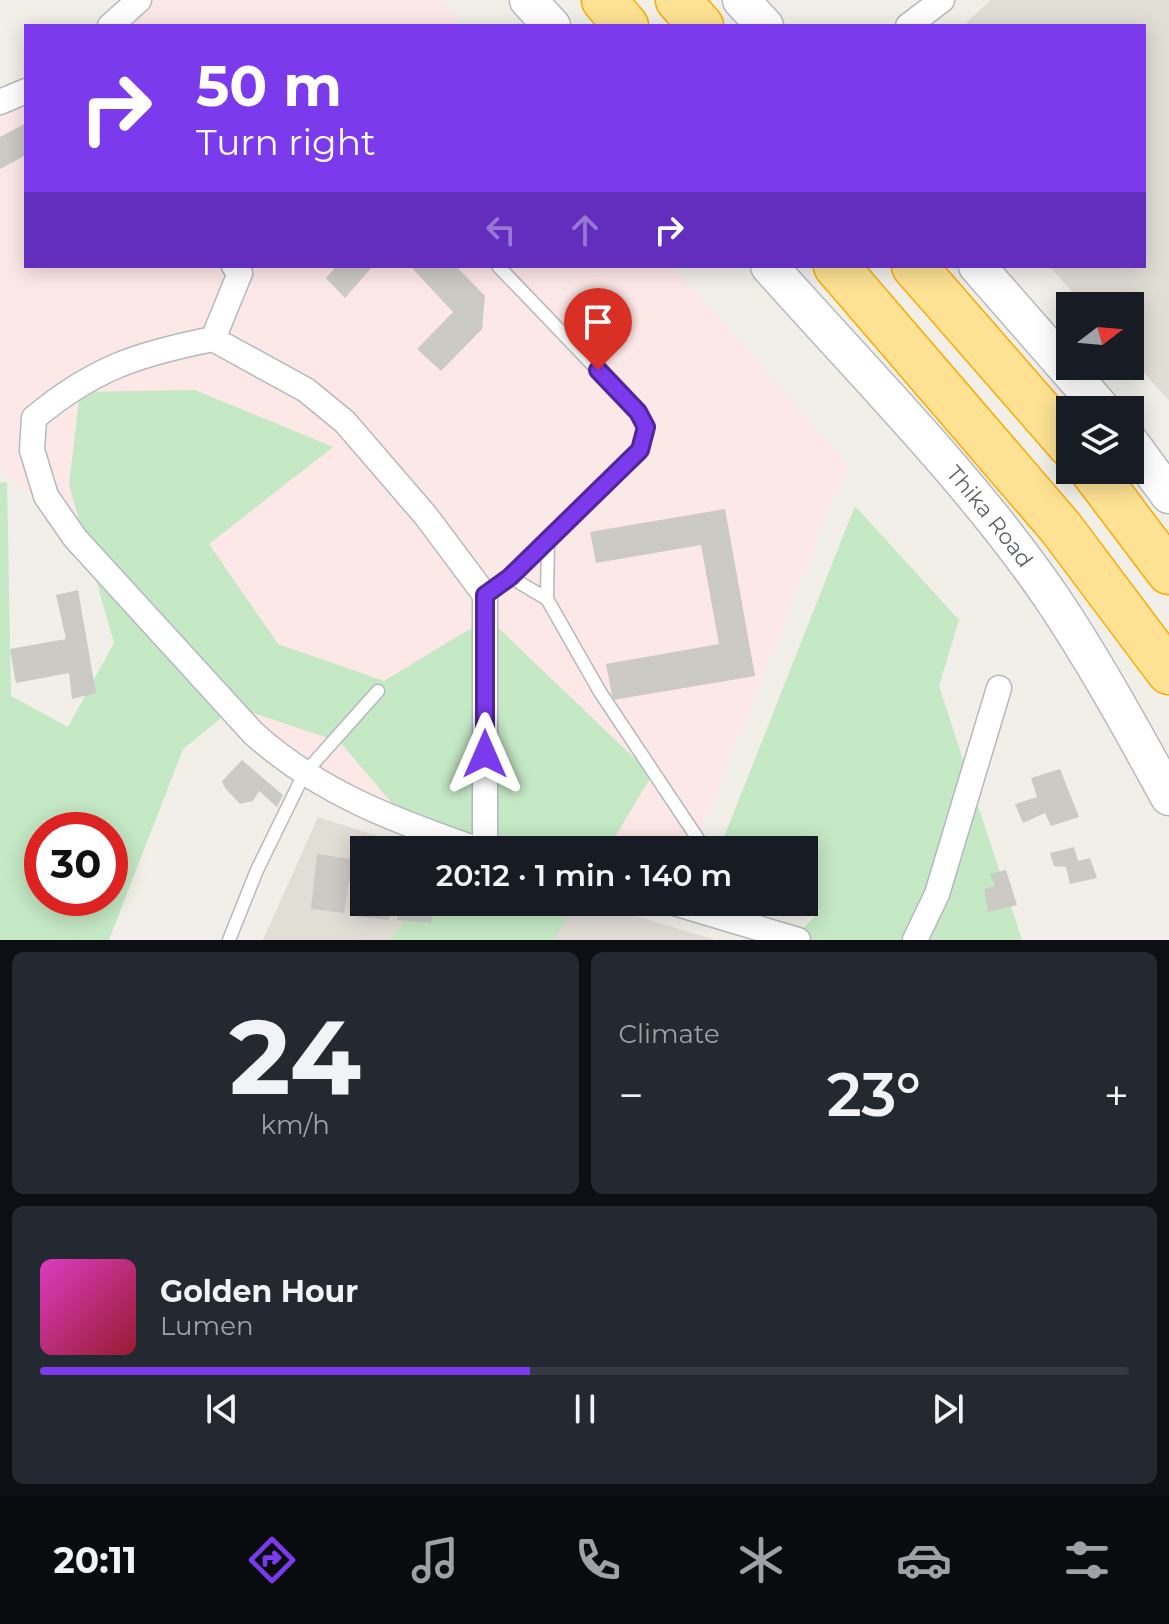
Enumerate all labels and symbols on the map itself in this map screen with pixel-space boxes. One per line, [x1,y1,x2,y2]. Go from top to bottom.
pin [564,288,632,370]
north arrow [1056,292,1144,380]
street label: Thika Road [941,460,1039,572]
position arrow [443,712,527,796]
speed limit sign: 30 [24,812,128,916]

